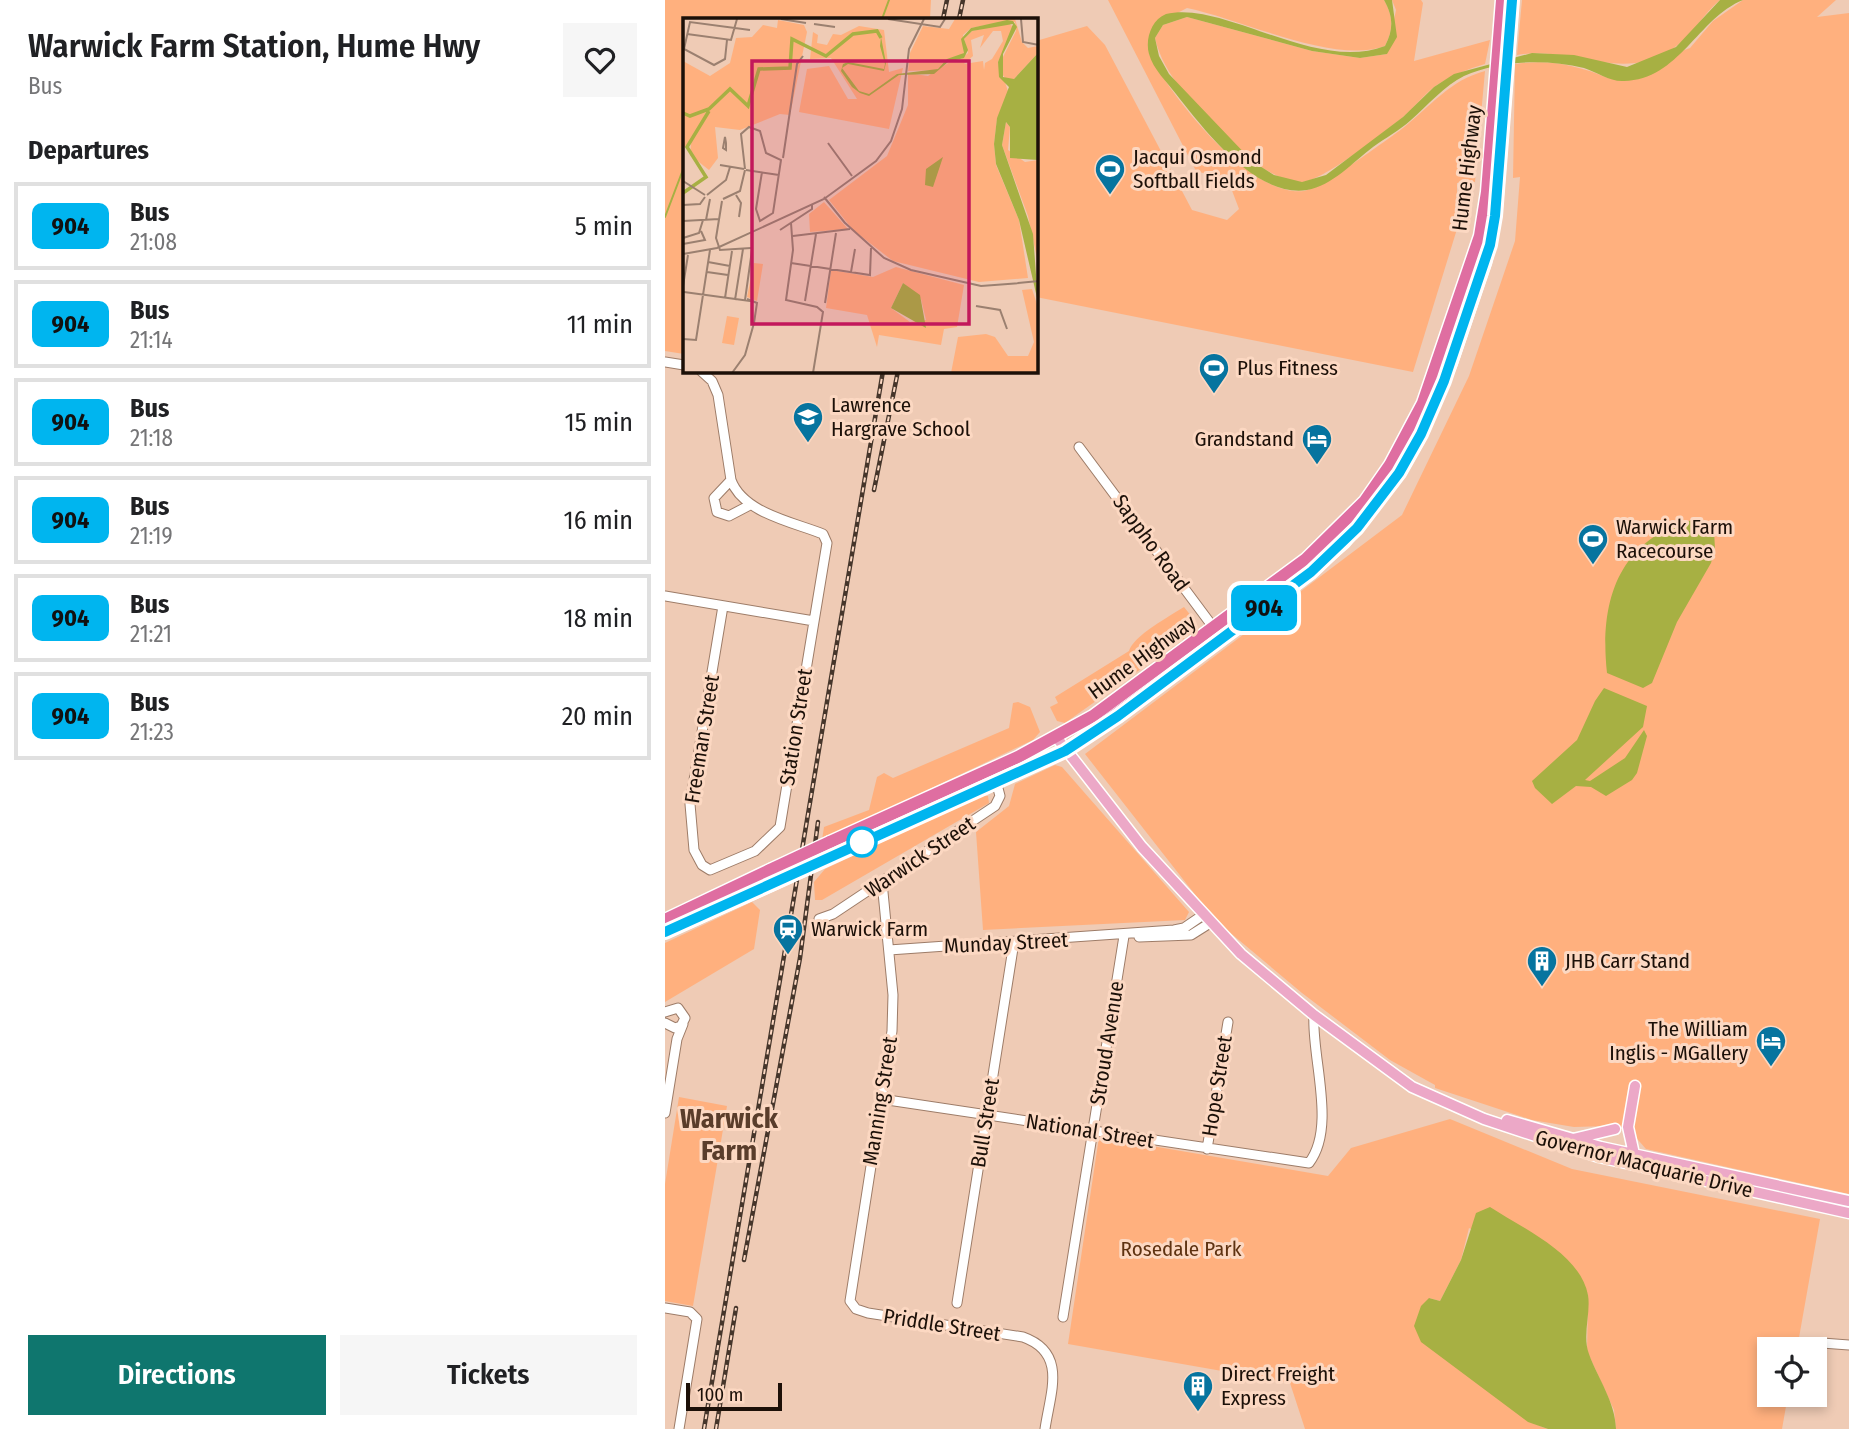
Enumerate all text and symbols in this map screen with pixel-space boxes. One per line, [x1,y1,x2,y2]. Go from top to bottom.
inset map [683,18,1038,373]
button: heart [563,23,637,97]
text: Warwick Farm Station, Hume Hwy [28,26,480,66]
text: Bus [28,72,62,100]
street label: Hume Highway [1446,103,1488,233]
text: Departures [28,135,149,166]
place label: Jacqui Osmond Softball Fields [1133,144,1262,194]
sports icon: Jacqui Osmond Softball Fields [1093,152,1127,196]
text: Bus [130,197,169,228]
text: 5 min [575,211,633,242]
text: 904 [52,212,89,240]
text: 21:08 [130,228,177,256]
text: Bus [130,295,169,326]
text: 11 min [567,309,633,340]
text: 904 [52,310,89,338]
text: 21:14 [130,326,173,354]
sports icon: Plus Fitness [1197,351,1231,395]
place label: Plus Fitness [1237,355,1338,381]
place label: Lawrence Hargrave School [831,392,971,442]
text: Bus [130,393,169,424]
school or university icon: Lawrence Hargrave School [791,400,825,444]
text: 15 min [565,407,633,438]
text: 904 [52,408,89,436]
hotel icon: Grandstand [1300,422,1334,466]
text: 21:18 [130,424,173,452]
place label: Grandstand [1194,426,1294,452]
street label: Sappho Road [1107,489,1195,597]
text: Bus [130,491,169,522]
text: 16 min [564,505,633,536]
text: 904 [52,506,89,534]
place label: Warwick Farm Racecourse [1616,514,1733,564]
text: 21:19 [130,522,173,550]
sports icon: Warwick Farm Racecourse [1576,522,1610,566]
line badge: 904 [1224,585,1304,631]
text: Bus [130,589,169,620]
text: 904 [1245,594,1283,622]
text: 18 min [564,603,633,634]
text: 904 [52,604,89,632]
street label: Hume Highway [1083,609,1202,705]
text: 21:21 [130,620,172,648]
street label: Station Street [774,666,818,787]
street label: Freeman Street [679,673,725,805]
text: Bus [130,687,169,718]
text: 20 min [562,701,633,732]
text: 904 [52,702,89,730]
text: 21:23 [130,718,174,746]
street label: Warwick Street [860,811,980,903]
unlabelled marker [847,827,877,857]
station icon: Warwick Farm [771,912,805,956]
place label: Warwick Farm [811,916,928,942]
street label: Munday Street [943,927,1069,959]
building icon: JHB Carr Stand [1525,944,1559,988]
place label: JHB Carr Stand [1565,948,1690,974]
street label: Stroud Avenue [1084,979,1130,1107]
place label: The William Inglis - MGallery [1609,1016,1749,1066]
hotel icon: The William Inglis - MGallery [1754,1024,1788,1068]
street label: Hope Street [1196,1034,1238,1138]
street label: Manning Street [857,1035,903,1167]
street label: Bull Street [965,1076,1005,1170]
district label: Warwick Farm [680,1102,779,1167]
street label: National Street [1024,1108,1156,1154]
street label: Governor Macquarie Drive [1533,1124,1755,1204]
park label: Rosedale Park [1121,1236,1242,1262]
street label: Priddle Street [882,1303,1002,1347]
button: Directions [28,1335,326,1415]
button: Tickets [340,1335,637,1415]
map controls [1757,1337,1827,1407]
button: locate [1757,1337,1827,1407]
place label: Direct Freight Express [1221,1361,1335,1411]
building icon: Direct Freight Express [1181,1369,1215,1413]
scale bar [686,1380,782,1412]
text: 100 m [697,1383,743,1406]

